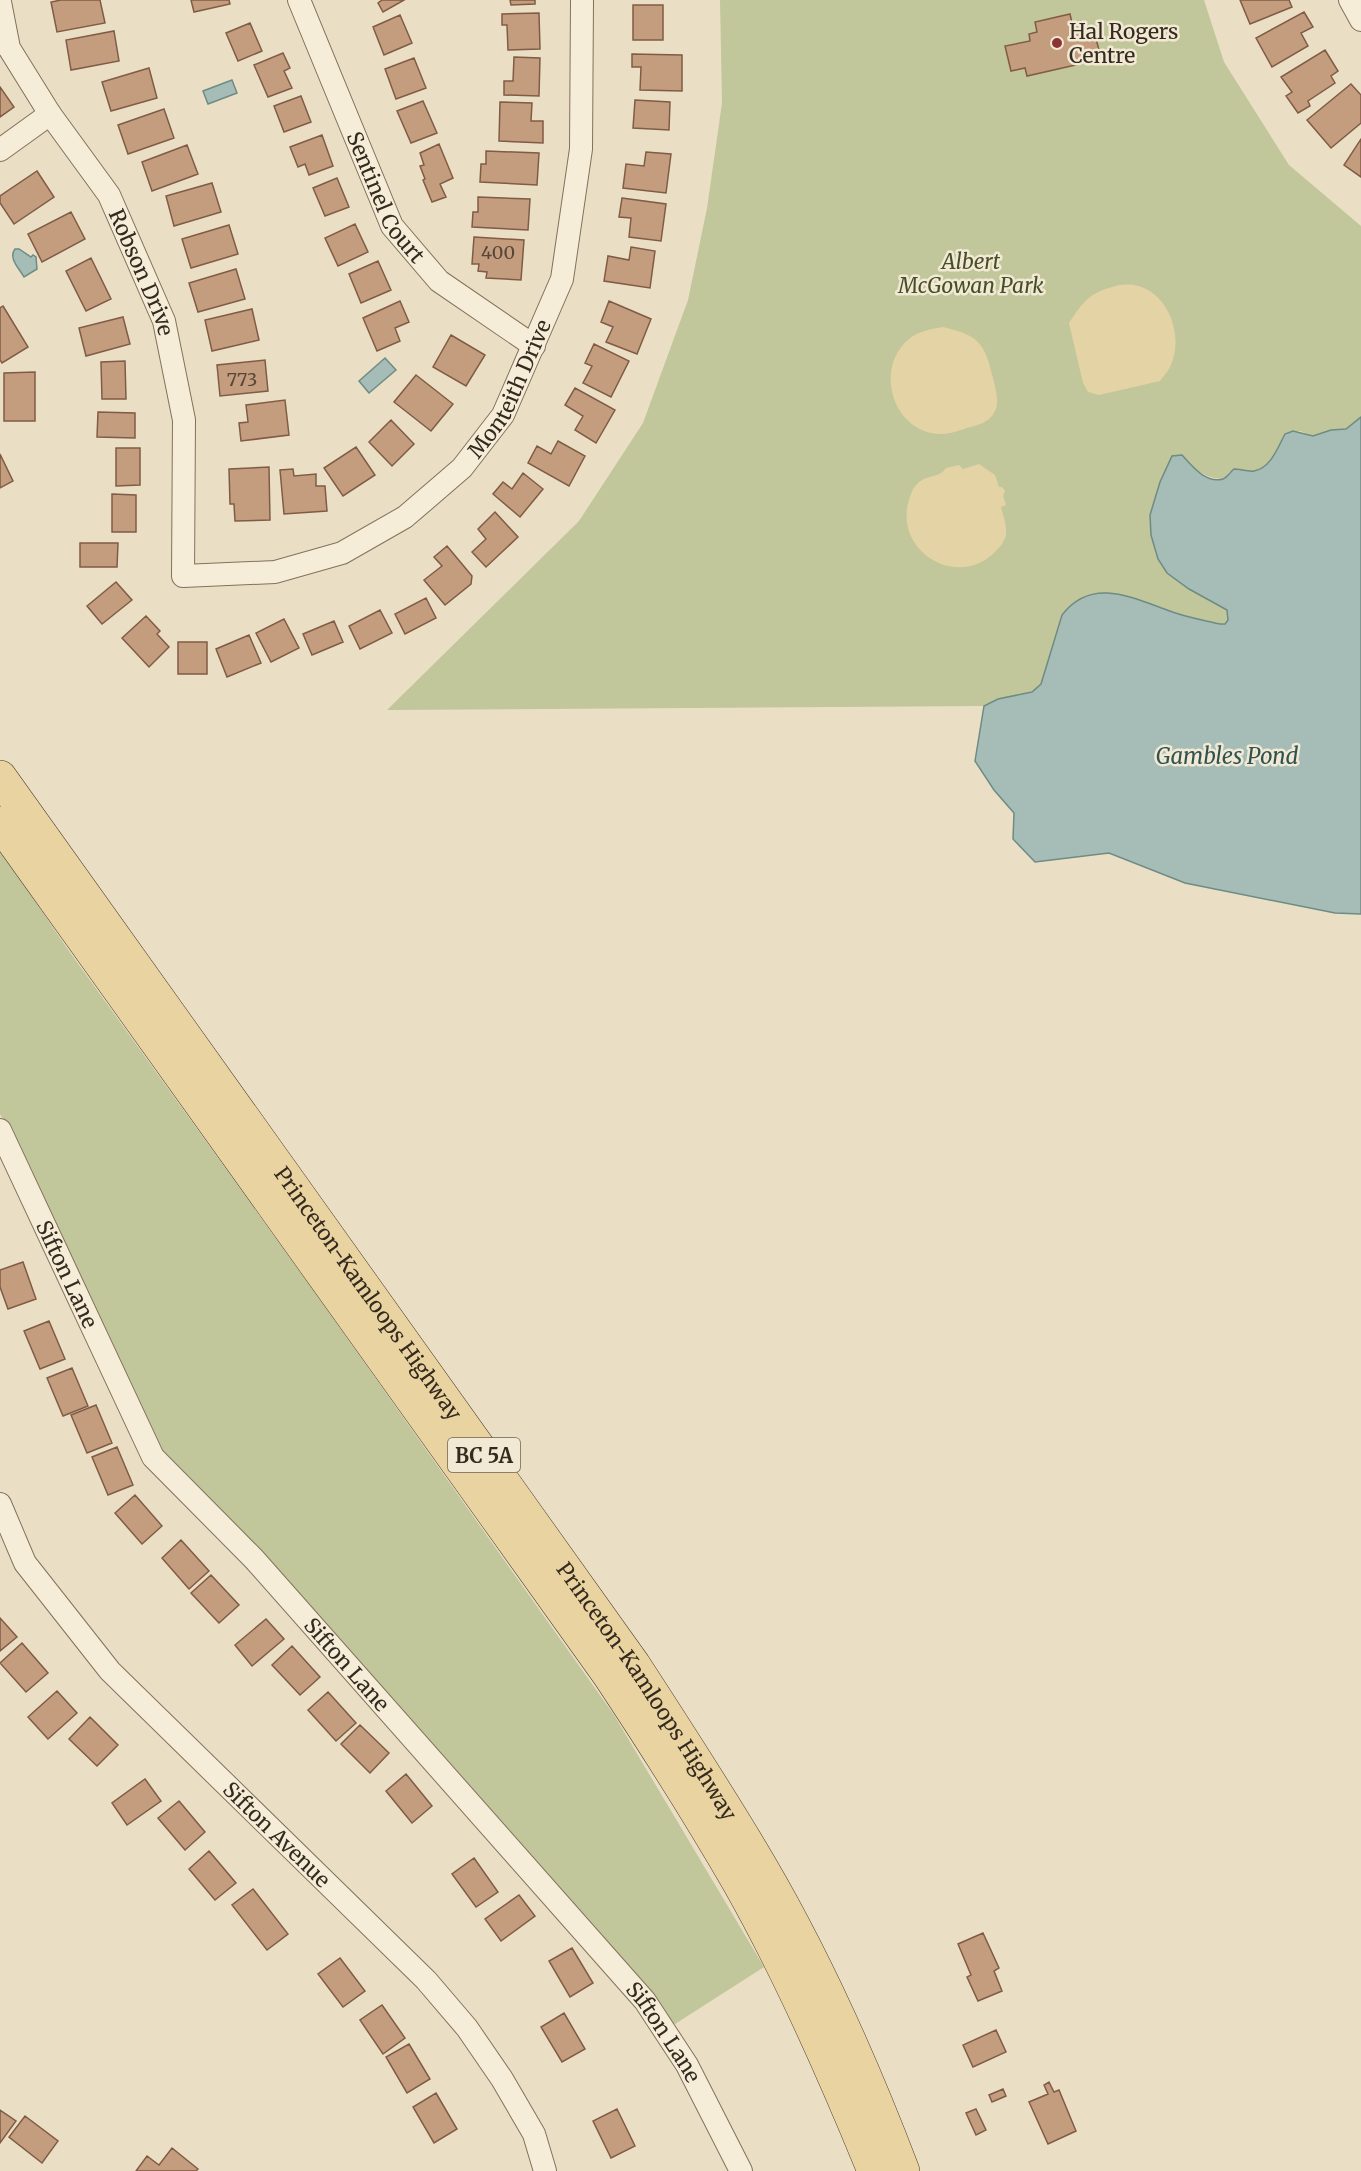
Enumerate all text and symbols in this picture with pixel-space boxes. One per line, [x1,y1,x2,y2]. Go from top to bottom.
place label: Hal Rogers Centre [1069,18,1178,69]
marker: Hal Rogers Centre [1050,36,1064,50]
street label: Sentinel Court [341,127,431,268]
street label: Robson Drive [103,205,180,338]
house number: 400 [481,241,515,264]
park label: Albert McGowan Park [897,248,1044,299]
street label: Monteith Drive [462,315,556,463]
house number: 773 [227,368,257,391]
water label: Gambles Pond [1156,742,1298,770]
street label: Princeton-Kamloops Highway [269,1161,469,1426]
street label: Sifton Lane [31,1216,104,1332]
road number: BC 5A [448,1438,520,1472]
street label: Princeton-Kamloops Highway [551,1556,744,1826]
street label: Sifton Lane [299,1612,396,1717]
street label: Sifton Avenue [218,1776,336,1893]
street label: Sifton Lane [621,1976,707,2087]

